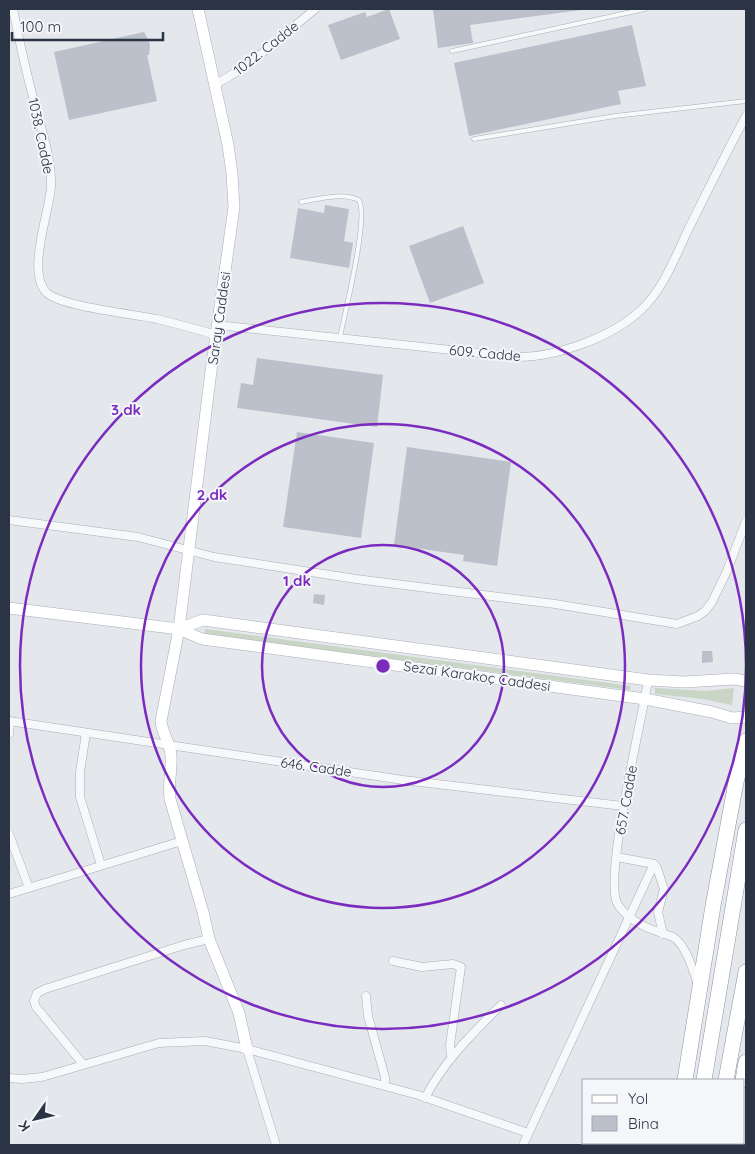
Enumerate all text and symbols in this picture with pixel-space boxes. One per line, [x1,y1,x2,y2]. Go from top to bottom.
scale bar [12,10,164,42]
text: 100 m [20,17,61,36]
street label: 1022. Cadde [230,17,302,79]
street label: 1038. Cadde [24,96,58,176]
street label: Saray Caddesi [204,270,234,366]
street label: 609. Cadde [448,341,522,365]
text: 3 dk [111,400,141,419]
text: 2 dk [197,485,227,504]
text: 1 dk [283,571,311,590]
centre of rings [374,657,392,675]
street label: Sezai Karakoç Caddesi [402,657,552,695]
street label: 646. Cadde [279,753,353,781]
street label: 657. Cadde [611,764,641,836]
legend [582,1079,745,1144]
text: Yol [628,1089,648,1108]
north arrow [10,1094,60,1144]
text: Bina [628,1114,659,1133]
text: K [14,1117,34,1135]

